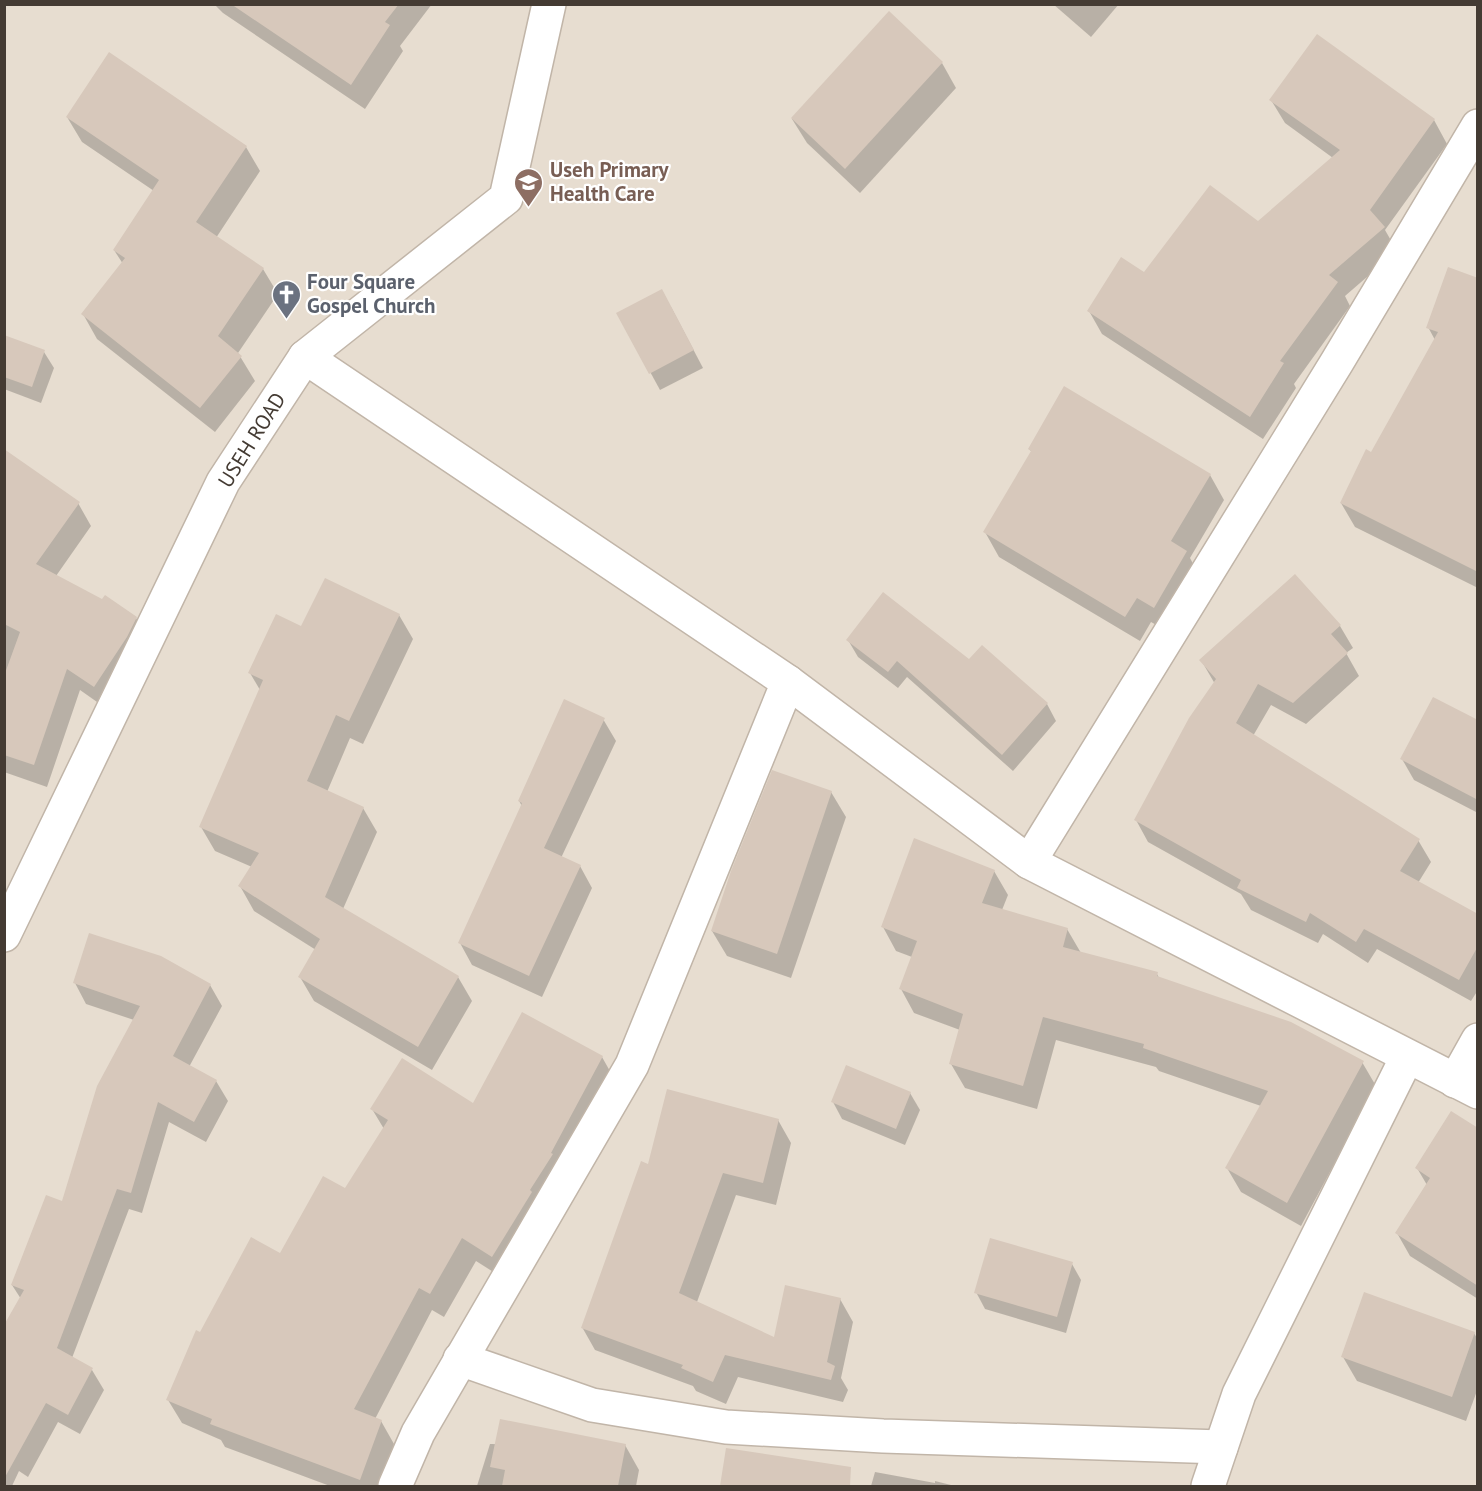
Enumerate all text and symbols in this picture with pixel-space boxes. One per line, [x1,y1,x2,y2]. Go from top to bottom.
place label: Useh Primary Health Care [550,156,670,207]
school or university icon: Useh Primary Health Care [513,166,545,208]
place label: Four Square Gospel Church [307,268,436,319]
church icon: Four Square Gospel Church [270,278,302,320]
street label: USEH ROAD [212,387,291,492]

